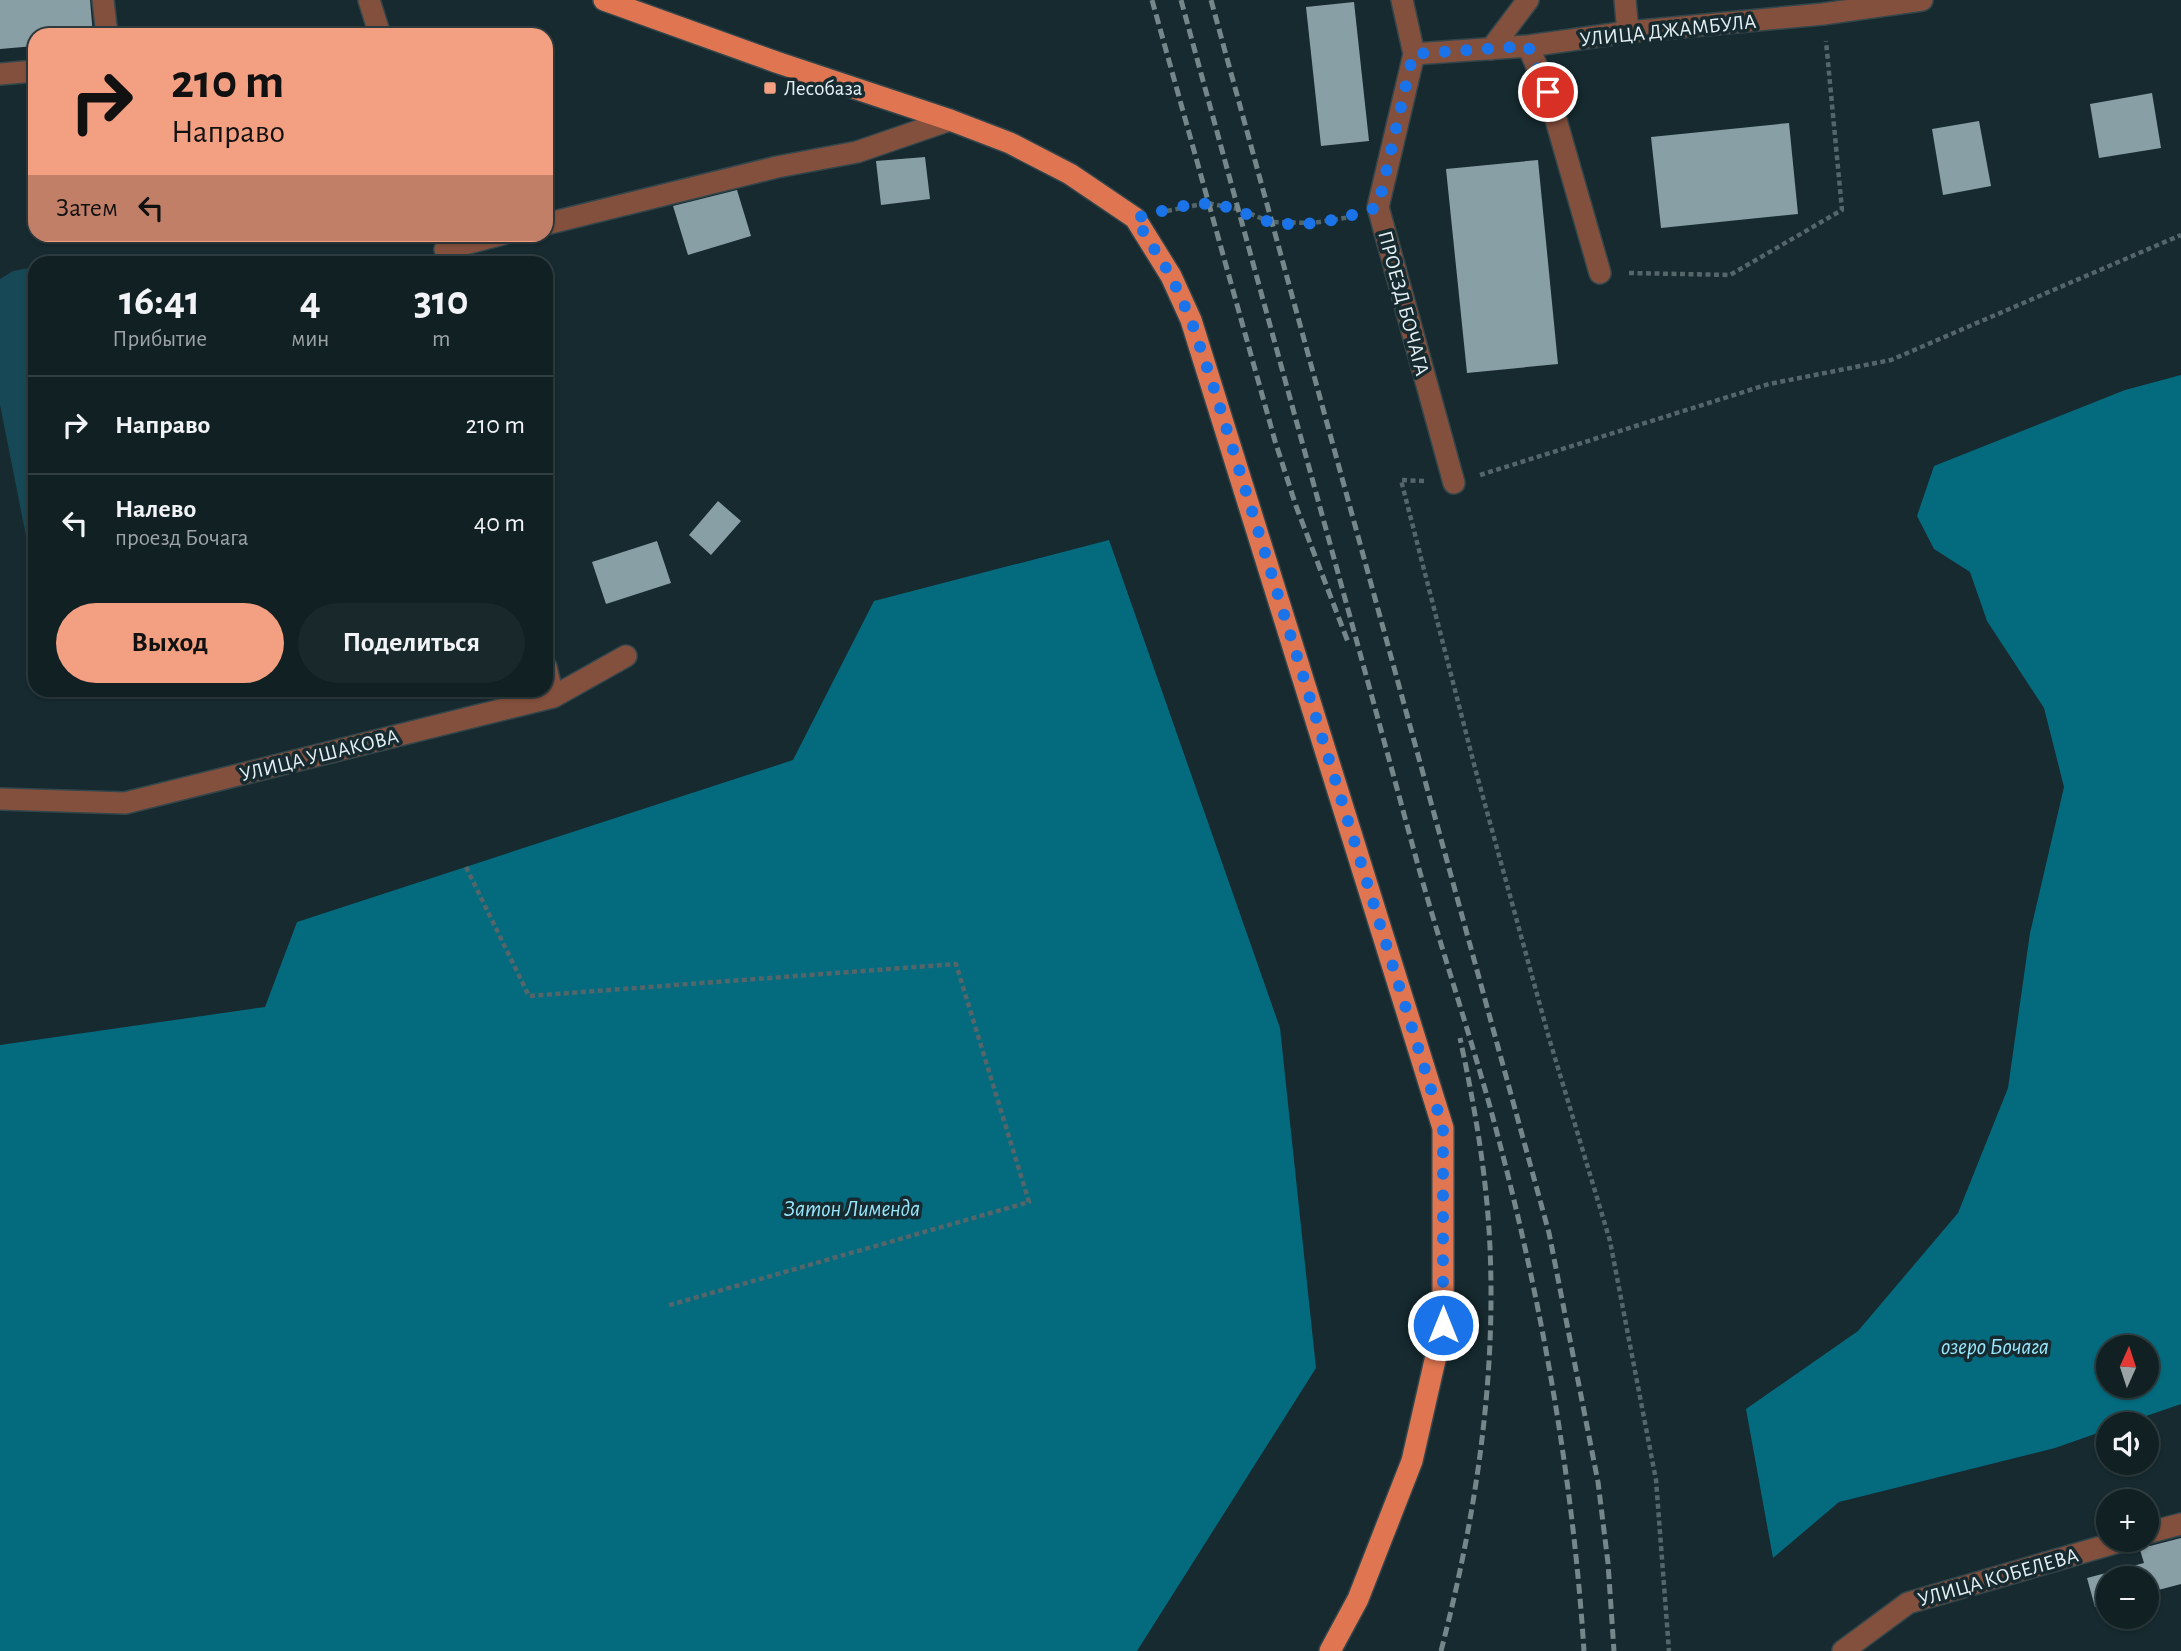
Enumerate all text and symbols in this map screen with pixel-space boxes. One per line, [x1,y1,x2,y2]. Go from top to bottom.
street label: УЛИЦА ДЖАМБУЛА [1579,11,1757,50]
icon: right [56,56,147,147]
text: 210 m [171,58,284,107]
pin [1518,62,1578,122]
icon: arrive [1529,73,1567,111]
place label: Лесобаза [784,78,863,99]
marker: Лесобаза [762,80,778,96]
text: Направо [171,116,285,148]
icon: left [132,189,170,227]
text: Затем [56,195,118,221]
street label: ПРОЕЗД БОЧАГА [1374,228,1433,378]
text: 16:41 [119,280,200,322]
text: 4 [300,280,321,322]
text: 310 [414,280,469,322]
text: Прибытие [112,328,207,351]
text: мин [291,328,329,351]
text: m [432,328,450,351]
icon: right [56,406,94,444]
text: Направо [115,412,210,438]
text: 210 m [465,412,525,438]
text: Налево [115,496,196,522]
icon: left [56,504,94,542]
text: 40 m [474,510,525,536]
text: проезд Бочага [115,527,249,550]
button: Выход [56,603,284,683]
button: Поделиться [298,603,525,683]
street label: УЛИЦА УШАКОВА [238,726,401,785]
water label: Затон Лименда [784,1198,920,1221]
position arrow [1406,1288,1480,1362]
north arrow [2096,1335,2160,1398]
map controls [2096,1335,2159,1629]
water label: озеро Бочага [1941,1336,2049,1359]
button: sound [2096,1412,2159,1475]
button: + [2096,1489,2159,1552]
street label: УЛИЦА КОБЕЛЕВА [1916,1545,2081,1610]
button: − [2096,1566,2159,1629]

